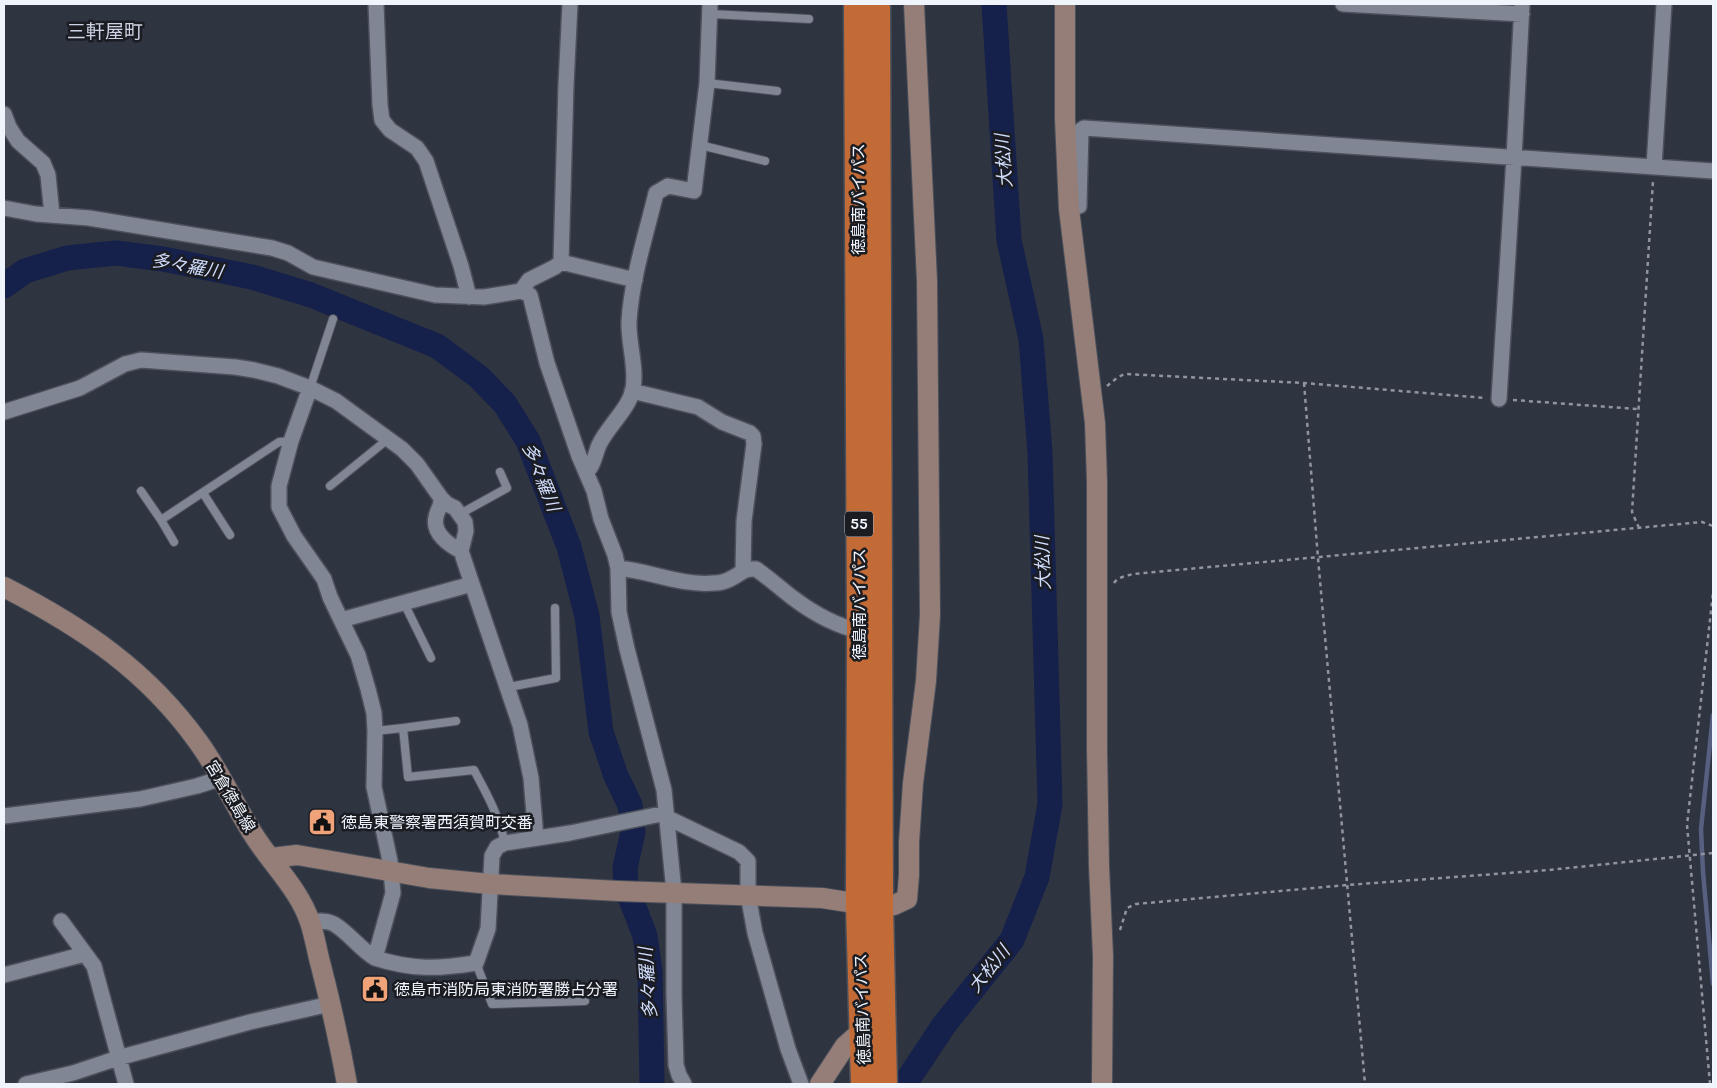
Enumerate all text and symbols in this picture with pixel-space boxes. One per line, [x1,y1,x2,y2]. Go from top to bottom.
district label: 三軒屋町 [67,21,143,43]
water label: 大松川 [991,131,1017,189]
street label: 徳島南バイパス [849,143,868,255]
water label: 多々羅川 [150,249,226,283]
water label: 多々羅川 [517,440,565,516]
road number: 55 [845,512,873,536]
water label: 大松川 [1031,534,1055,590]
street label: 徳島南バイパス [850,548,869,660]
street label: 宮倉徳島線 [202,757,259,835]
public building icon: 徳島東警察署西須賀町交番 [307,807,337,837]
place label: 徳島東警察署西須賀町交番 [341,813,533,832]
water label: 大松川 [963,940,1016,997]
water label: 多々羅川 [634,944,661,1020]
street label: 徳島南バイパス [851,953,874,1065]
public building icon: 徳島市消防局東消防署勝占分署 [360,974,390,1004]
place label: 徳島市消防局東消防署勝占分署 [394,980,618,999]

